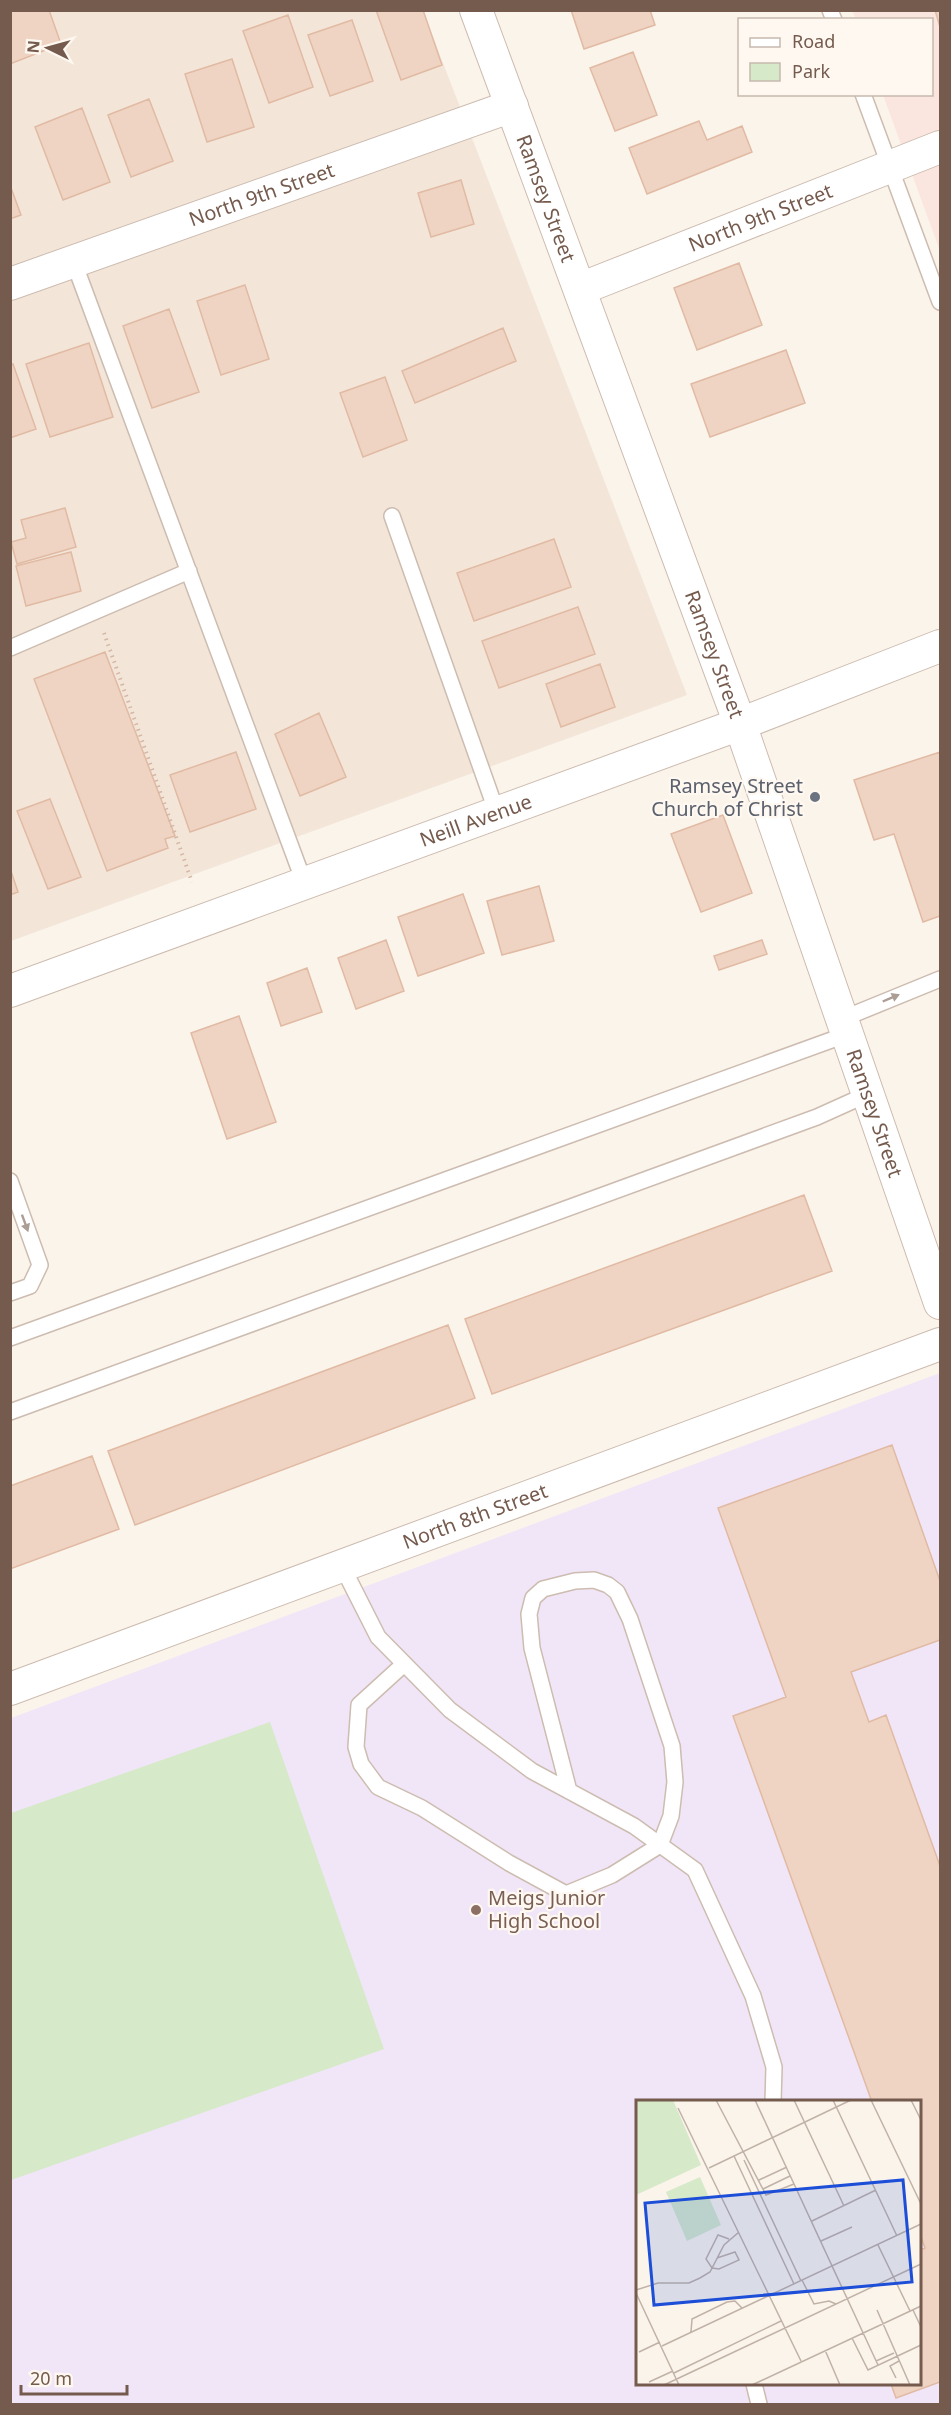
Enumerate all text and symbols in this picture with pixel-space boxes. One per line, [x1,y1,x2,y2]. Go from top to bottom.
north arrow [18,18,78,78]
legend [738,18,933,96]
text: Road [792,29,835,53]
text: N [22,39,45,54]
text: Park [792,59,830,83]
street label: Ramsey Street [510,131,582,266]
street label: North 9th Street [185,156,338,233]
street label: North 9th Street [684,177,836,258]
street label: Ramsey Street [679,587,751,722]
place label: Ramsey Street Church of Christ [651,772,803,822]
street label: Neill Avenue [416,787,535,853]
marker: Ramsey Street Church of Christ [808,790,822,804]
one-way arrow [882,993,900,1003]
street label: Ramsey Street [840,1045,910,1181]
one-way arrow [21,1214,31,1232]
street label: North 8th Street [399,1477,551,1555]
place label: Meigs Junior High School [488,1884,605,1934]
marker: Meigs Junior High School [469,1903,483,1917]
inset map [636,2100,921,2385]
scale bar [21,2358,128,2396]
text: 20 m [30,2366,72,2390]

